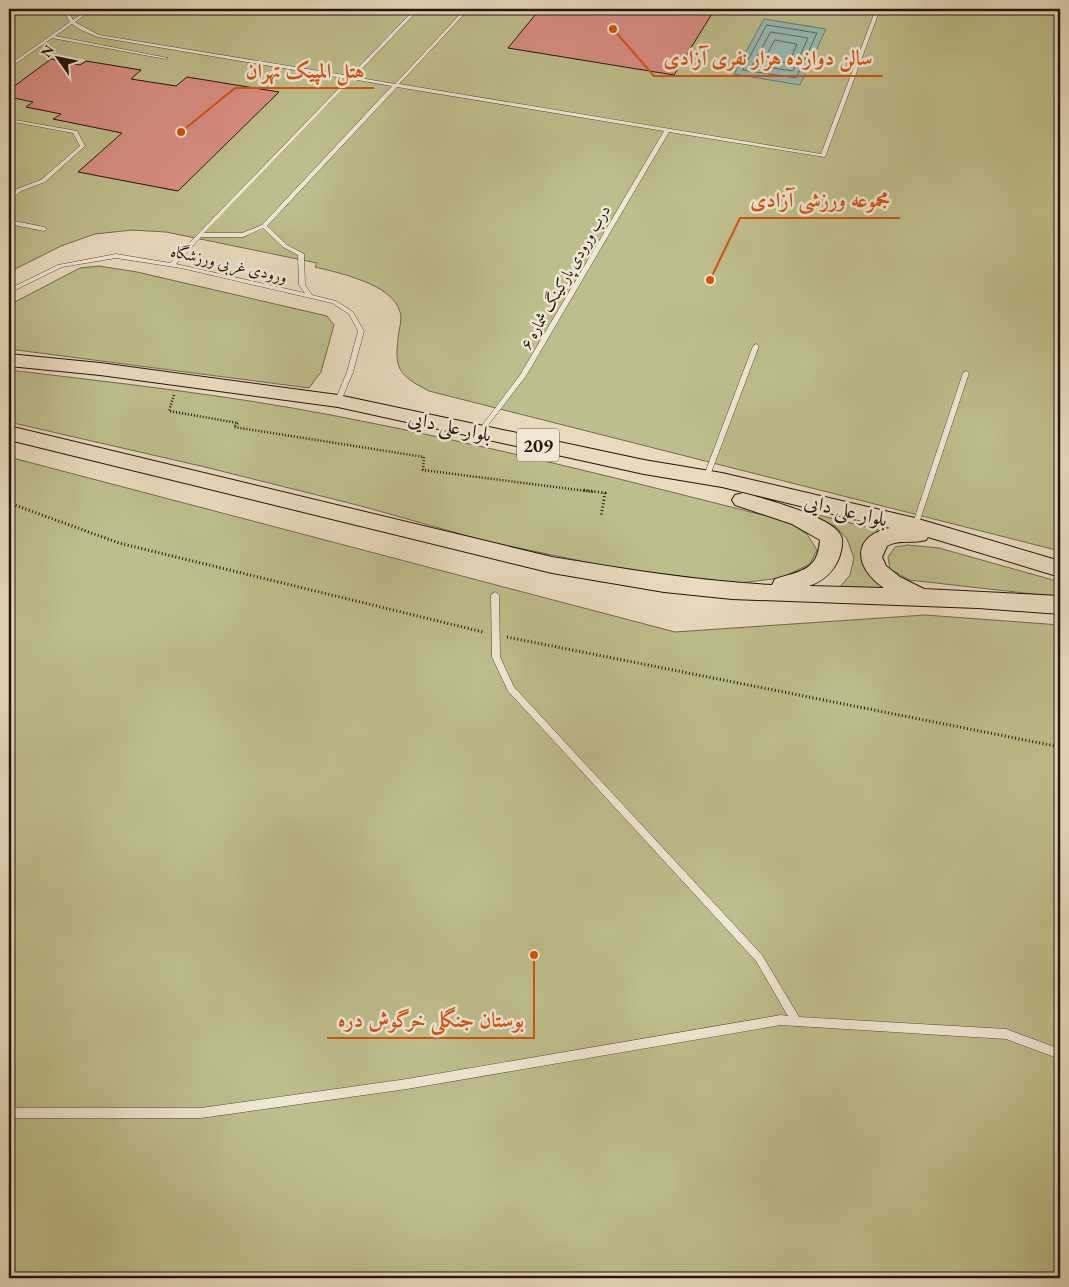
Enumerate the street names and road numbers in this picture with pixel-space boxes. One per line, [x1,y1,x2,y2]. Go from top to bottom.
street label: درب ورودی پارکینگ شماره ۶ [515,201,616,354]
street label: ورودی غربی ورزشگاه [168,240,289,289]
street label: بلوار علی دایی [405,404,494,449]
road number: 209 [517,428,559,462]
street label: بلوار علی دایی [801,488,890,534]

